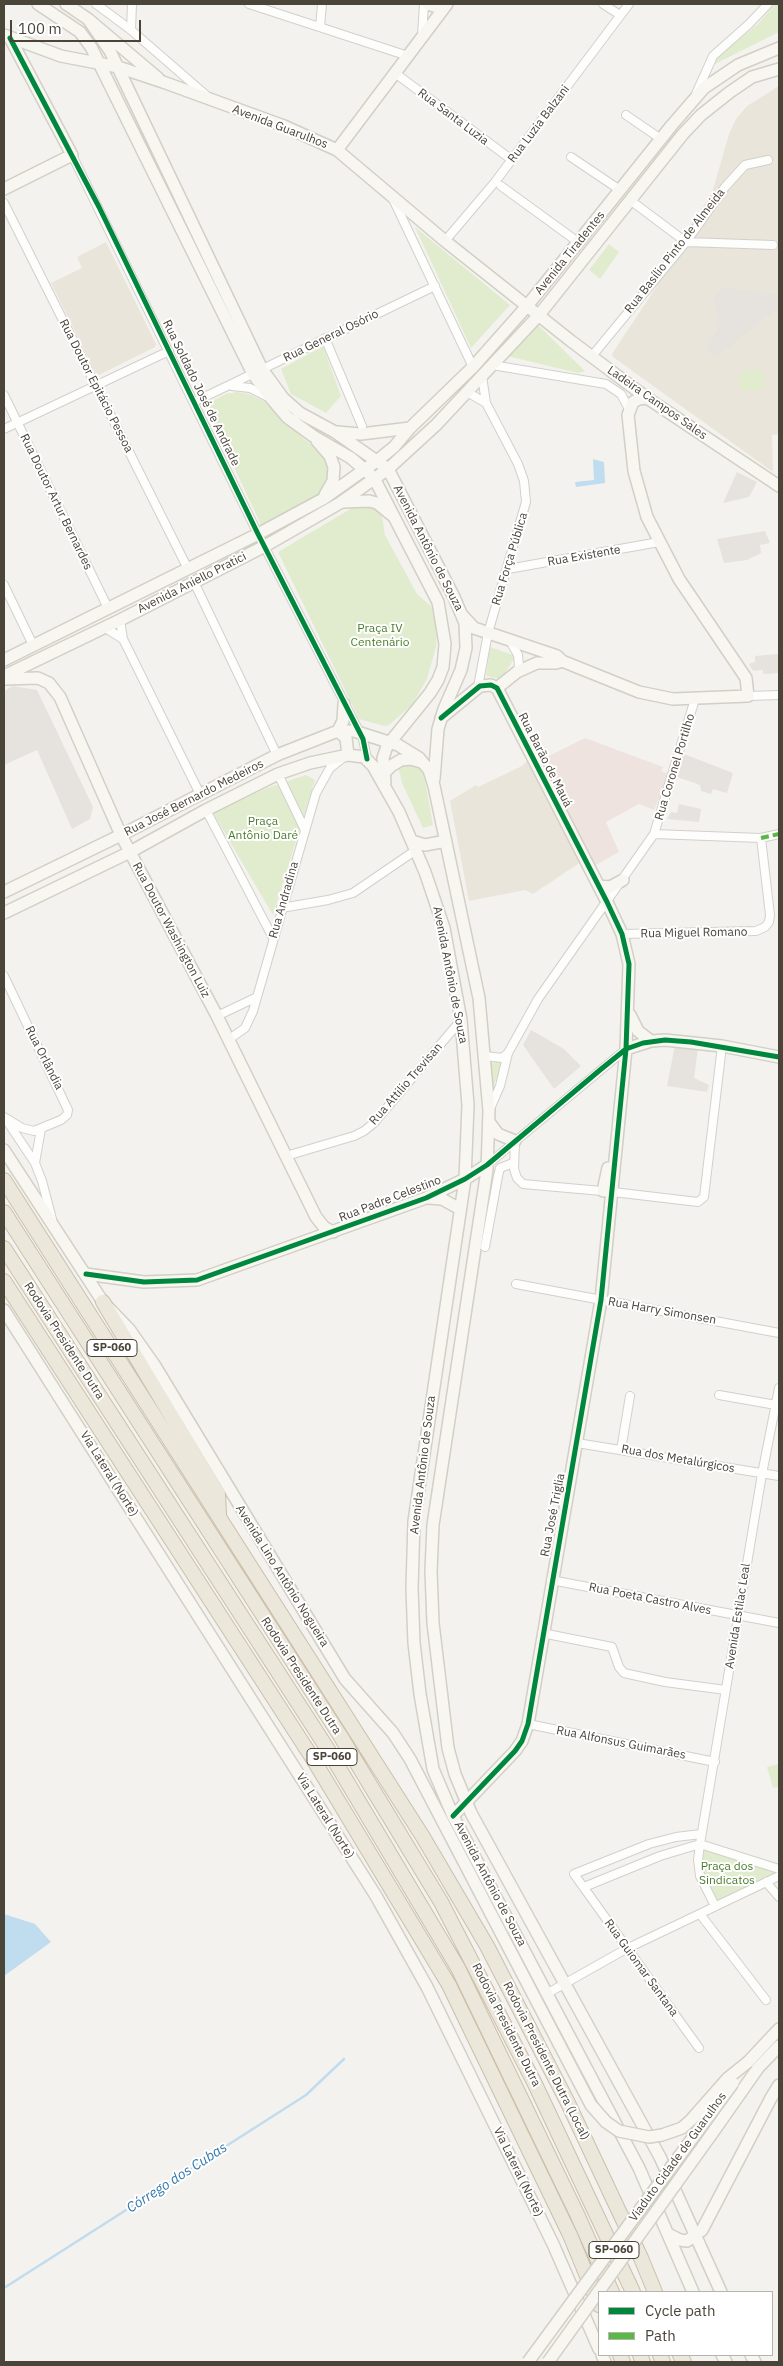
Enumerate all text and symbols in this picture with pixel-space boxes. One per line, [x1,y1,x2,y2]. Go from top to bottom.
scale bar [12,10,144,42]
text: 100 m [18,19,62,38]
street label: Rua Luzia Balzani [505,82,573,166]
street label: Rua Santa Luzia [415,86,491,148]
street label: Avenida Guarulhos [230,102,330,152]
street label: Rua Basílio Pinto de Almeida [622,186,728,316]
street label: Avenida Tiradentes [532,208,608,298]
street label: Rua General Osório [281,307,381,365]
street label: Rua Doutor Epitácio Pessoa [56,317,136,455]
street label: Rua Soldado José de Andrade [159,318,243,468]
street label: Ladeira Campos Sales [604,363,710,443]
street label: Rua Doutor Artur Bernardes [17,432,95,572]
street label: Avenida Antônio de Souza [390,483,466,613]
street label: Rua Força Pública [489,511,531,607]
street label: Rua Existente [546,542,622,570]
street label: Avenida Aniello Pratici [135,549,249,617]
park label: Praça IV Centenário [351,622,409,650]
street label: Rua Barão de Mauá [515,710,575,810]
street label: Rua Coronel Portilho [652,712,698,822]
street label: Rua José Bernardo Medeiros [122,757,266,839]
park label: Praça Antônio Daré [228,815,298,843]
street label: Rua Doutor Washington Luiz [129,860,213,1000]
street label: Rua Andradina [266,860,302,940]
street label: Avenida Antônio de Souza [430,905,470,1045]
street label: Rua Miguel Romano [640,925,748,941]
street label: Rua Orlândia [22,1024,66,1092]
street label: Rua Attilio Trevisan [367,1040,445,1128]
street label: Rua Padre Celestino [337,1173,443,1225]
street label: Rodovia Presidente Dutra [21,1280,107,1402]
street label: Rua Harry Simonsen [607,1294,717,1328]
road number: SP-060 [87,1340,137,1356]
street label: Avenida Antônio de Souza [407,1395,439,1535]
street label: Via Lateral (Norte) [77,1429,141,1519]
street label: Rua dos Metalúrgicos [620,1442,736,1476]
street label: Rua José Triglia [538,1472,568,1558]
street label: Avenida Lino Antônio Nogueira [232,1502,332,1650]
street label: Avenida Estilac Leal [723,1562,753,1670]
street label: Rua Poeta Castro Alves [588,1580,712,1618]
street label: Rodovia Presidente Dutra [258,1615,344,1737]
street label: Rua Alfonsus Guimarães [555,1723,687,1763]
road number: SP-060 [307,1748,357,1765]
street label: Via Lateral (Norte) [293,1771,357,1861]
street label: Avenida Antônio de Souza [451,1819,529,1949]
park label: Praça dos Sindicatos [699,1860,755,1888]
street label: Rua Guiomar Santana [601,1917,681,2019]
street label: Rodovia Presidente Dutra [469,1961,543,2089]
street label: Rodovia Presidente Dutra (Local) [500,1979,592,2143]
street label: Viaduto Cidade de Guarulhos [626,2090,730,2224]
street label: Via Lateral (Norte) [490,2125,546,2219]
water label: Córrego dos Cubas [124,2139,230,2217]
road number: SP-060 [589,2242,639,2258]
legend [598,2291,773,2356]
text: Cycle path [645,2301,716,2320]
text: Path [645,2326,676,2345]

